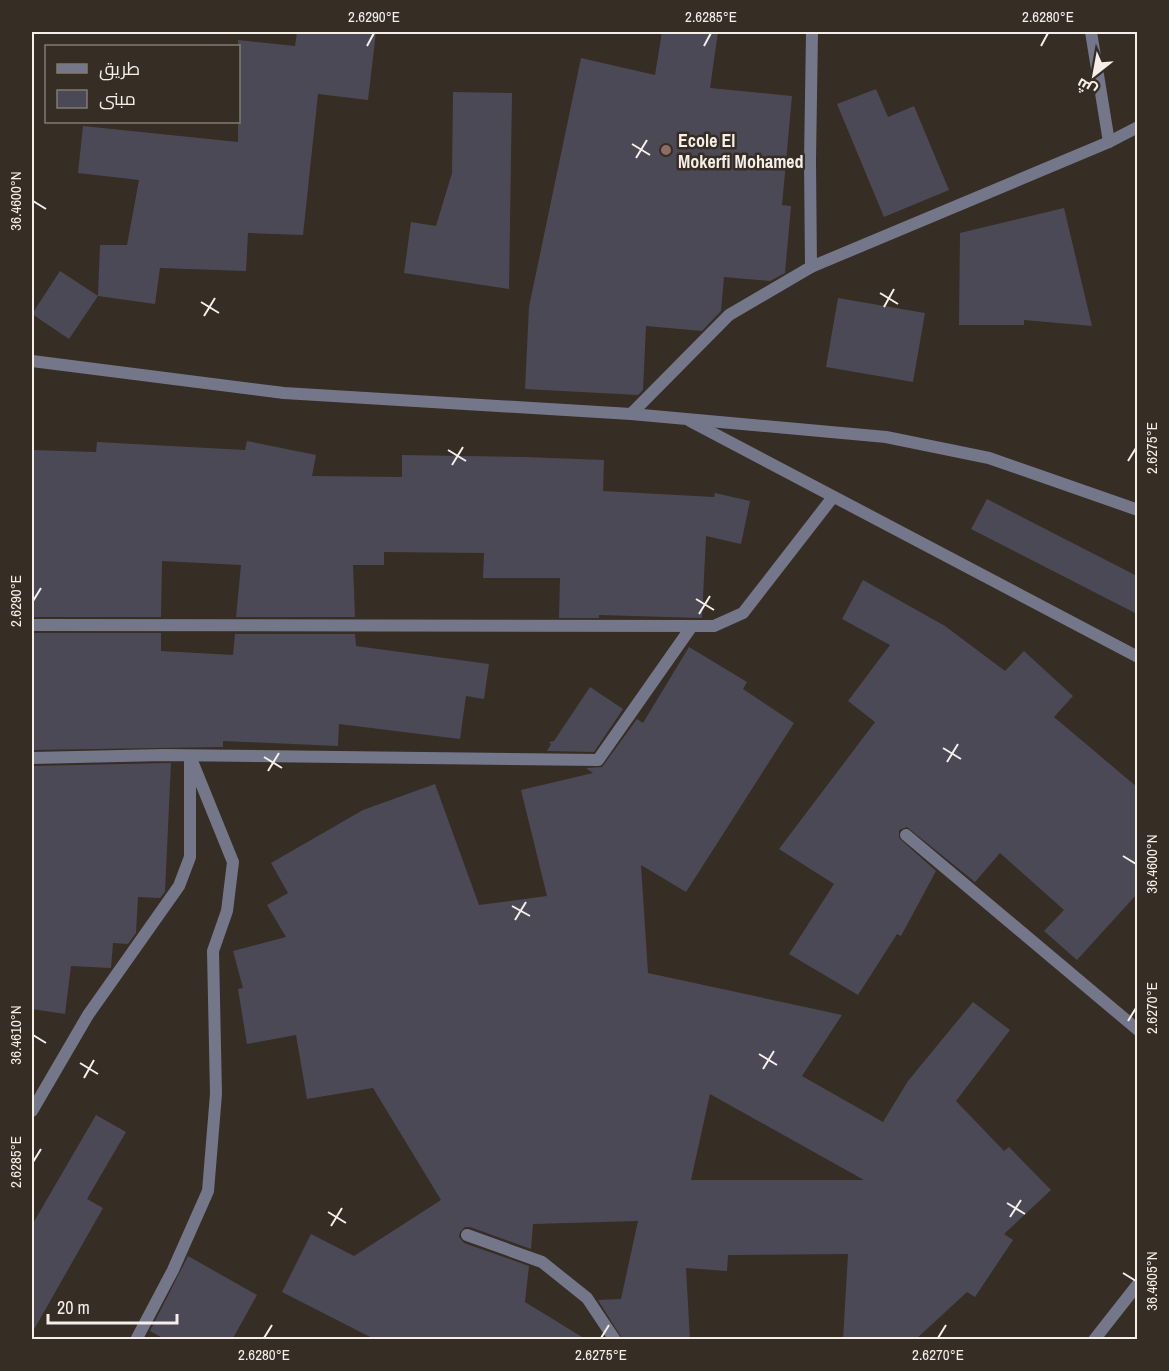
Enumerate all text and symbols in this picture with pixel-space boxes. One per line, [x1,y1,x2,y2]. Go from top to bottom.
text: 2.6290°E [348,6,400,27]
text: 2.6285°E [685,6,737,27]
text: 2.6280°E [1022,6,1074,27]
legend [45,45,240,123]
north arrow [1064,45,1124,105]
text: طريق [99,56,140,81]
text: ش [1072,73,1101,103]
text: مبنى [99,86,136,111]
place label: Ecole El Mokerfi Mohamed [678,128,803,174]
marker: Ecole El Mokerfi Mohamed [659,143,673,157]
text: 36.4600°N [5,171,26,231]
text: 2.6275°E [1141,422,1162,474]
text: 2.6290°E [5,575,26,627]
text: 36.4600°N [1141,834,1162,894]
text: 2.6270°E [1141,982,1162,1034]
text: 36.4610°N [5,1005,26,1065]
text: 2.6285°E [5,1136,26,1188]
text: 36.4605°N [1141,1251,1162,1311]
scale bar [48,1287,177,1325]
text: 20 m [57,1295,90,1320]
text: 2.6280°E [238,1344,290,1365]
text: 2.6275°E [575,1344,627,1365]
text: 2.6270°E [912,1344,964,1365]

